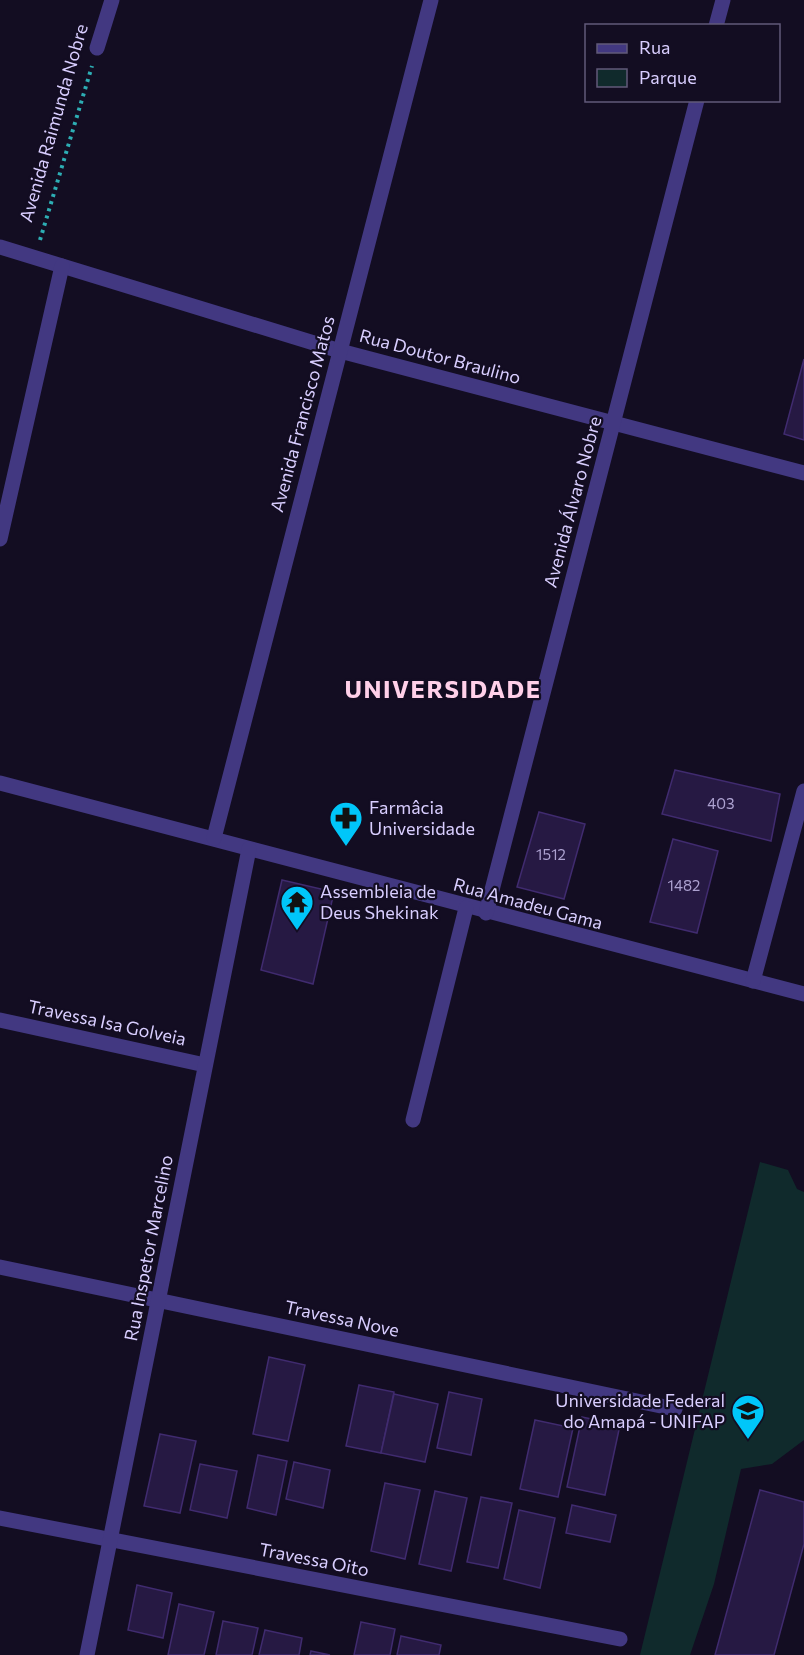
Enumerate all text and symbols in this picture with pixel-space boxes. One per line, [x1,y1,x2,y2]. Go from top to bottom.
street label: Avenida Raimunda Nobre [14,21,92,224]
legend [585,24,780,102]
text: Rua [639,36,670,58]
text: Parque [639,66,697,88]
street label: Avenida Francisco Matos [265,313,339,514]
street label: Rua Doutor Braulino [357,324,523,388]
street label: Avenida Álvaro Nobre [539,414,605,590]
district label: UNIVERSIDADE [345,674,542,703]
house number: 403 [707,794,735,812]
place label: Farmâcia Universidade [369,796,475,839]
pharmacy icon: Farmâcia Universidade [328,800,364,847]
house number: 1512 [536,845,566,863]
street label: Rua Amadeu Gama [451,873,605,934]
house number: 1482 [668,876,700,894]
place label: Assembleia de Deus Shekinak [320,880,439,923]
temple icon: Assembleia de Deus Shekinak [279,884,315,931]
street label: Travessa Isa Golveia [26,995,188,1050]
street label: Rua Inspetor Marcelino [119,1153,177,1343]
street label: Travessa Nove [283,1295,401,1341]
place label: Universidade Federal do Amapá - UNIFAP [555,1389,725,1432]
school or university icon: Universidade Federal do Amapá - UNIFAP [730,1393,766,1440]
street label: Travessa Oito [258,1538,371,1580]

